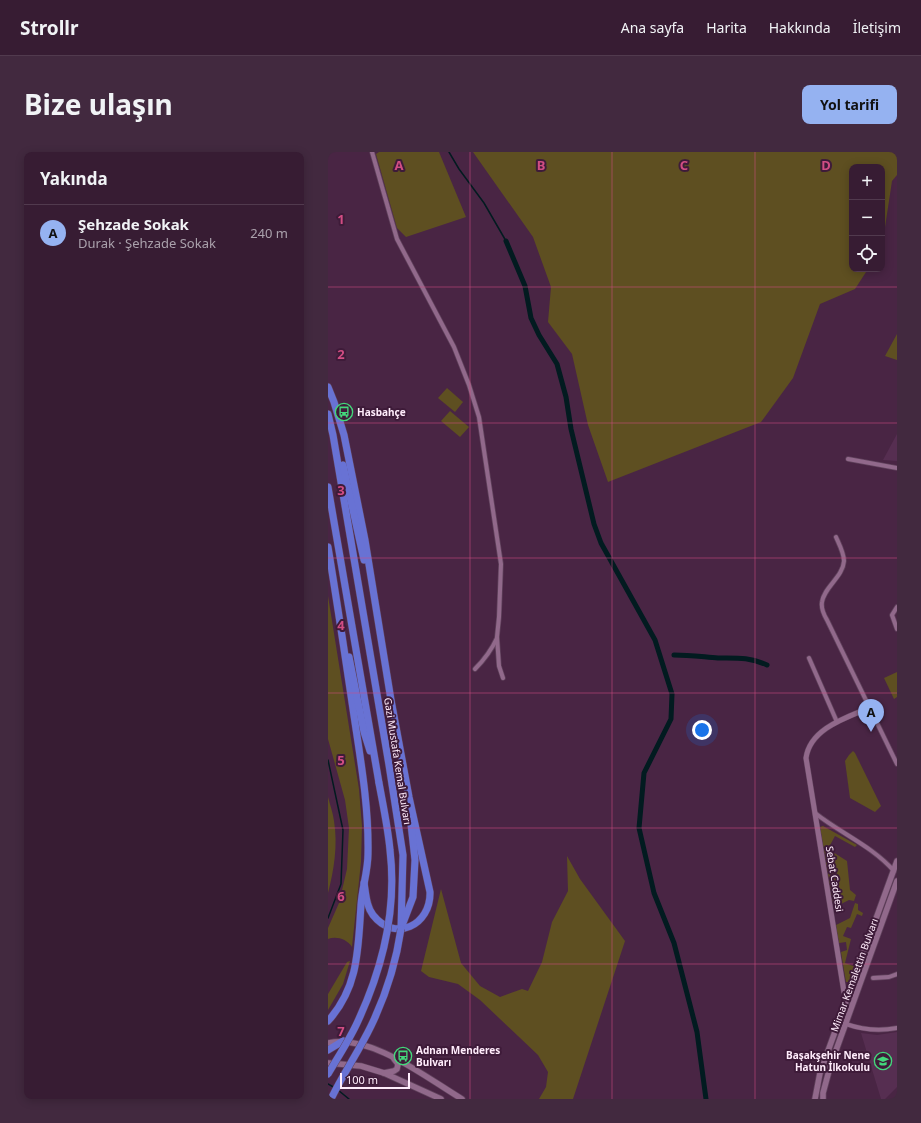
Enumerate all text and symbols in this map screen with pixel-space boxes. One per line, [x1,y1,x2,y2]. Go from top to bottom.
text: Strollr [20,15,79,41]
text: Ana sayfa [621,18,684,37]
text: Harita [706,18,747,37]
text: Hakkında [769,18,831,37]
text: İletişim [853,18,901,37]
text: Bize ulaşın [24,85,173,123]
button: Yol tarifi [802,85,897,124]
text: A [395,156,404,174]
text: B [537,156,545,174]
text: C [680,156,688,174]
text: D [821,156,831,174]
map controls [849,164,885,272]
button: + [849,164,885,200]
text: Yakında [40,167,108,190]
button: − [849,200,885,236]
text: 1 [337,210,345,228]
text: Şehzade Sokak [78,214,189,234]
text: A [49,224,58,242]
text: 240 m [250,224,288,242]
text: Durak · Şehzade Sokak [78,234,216,252]
button: locate [849,236,885,272]
text: 2 [337,345,345,363]
bus stop icon: Hasbahçe [334,402,354,422]
place label: Hasbahçe [357,405,406,419]
text: 3 [337,481,345,499]
text: 4 [337,616,345,634]
street label: Gazi Mustafa Kemal Bulvarı [381,697,415,825]
pin: A [858,699,884,732]
your location [692,720,712,740]
text: 5 [337,751,345,769]
street label: Sebat Caddesi [823,845,847,913]
text: 6 [337,887,345,905]
street label: Mimar Kemalettin Bulvarı [827,916,881,1034]
text: 7 [337,1022,345,1040]
place label: Adnan Menderes Bulvarı [416,1043,500,1069]
bus stop icon: Adnan Menderes Bulvarı [393,1046,413,1066]
place label: Başakşehir Nene Hatun İlkokulu [786,1048,870,1074]
school or university icon: Başakşehir Nene Hatun İlkokulu [873,1051,893,1071]
scale bar [340,1071,410,1090]
text: 100 m [346,1072,378,1087]

